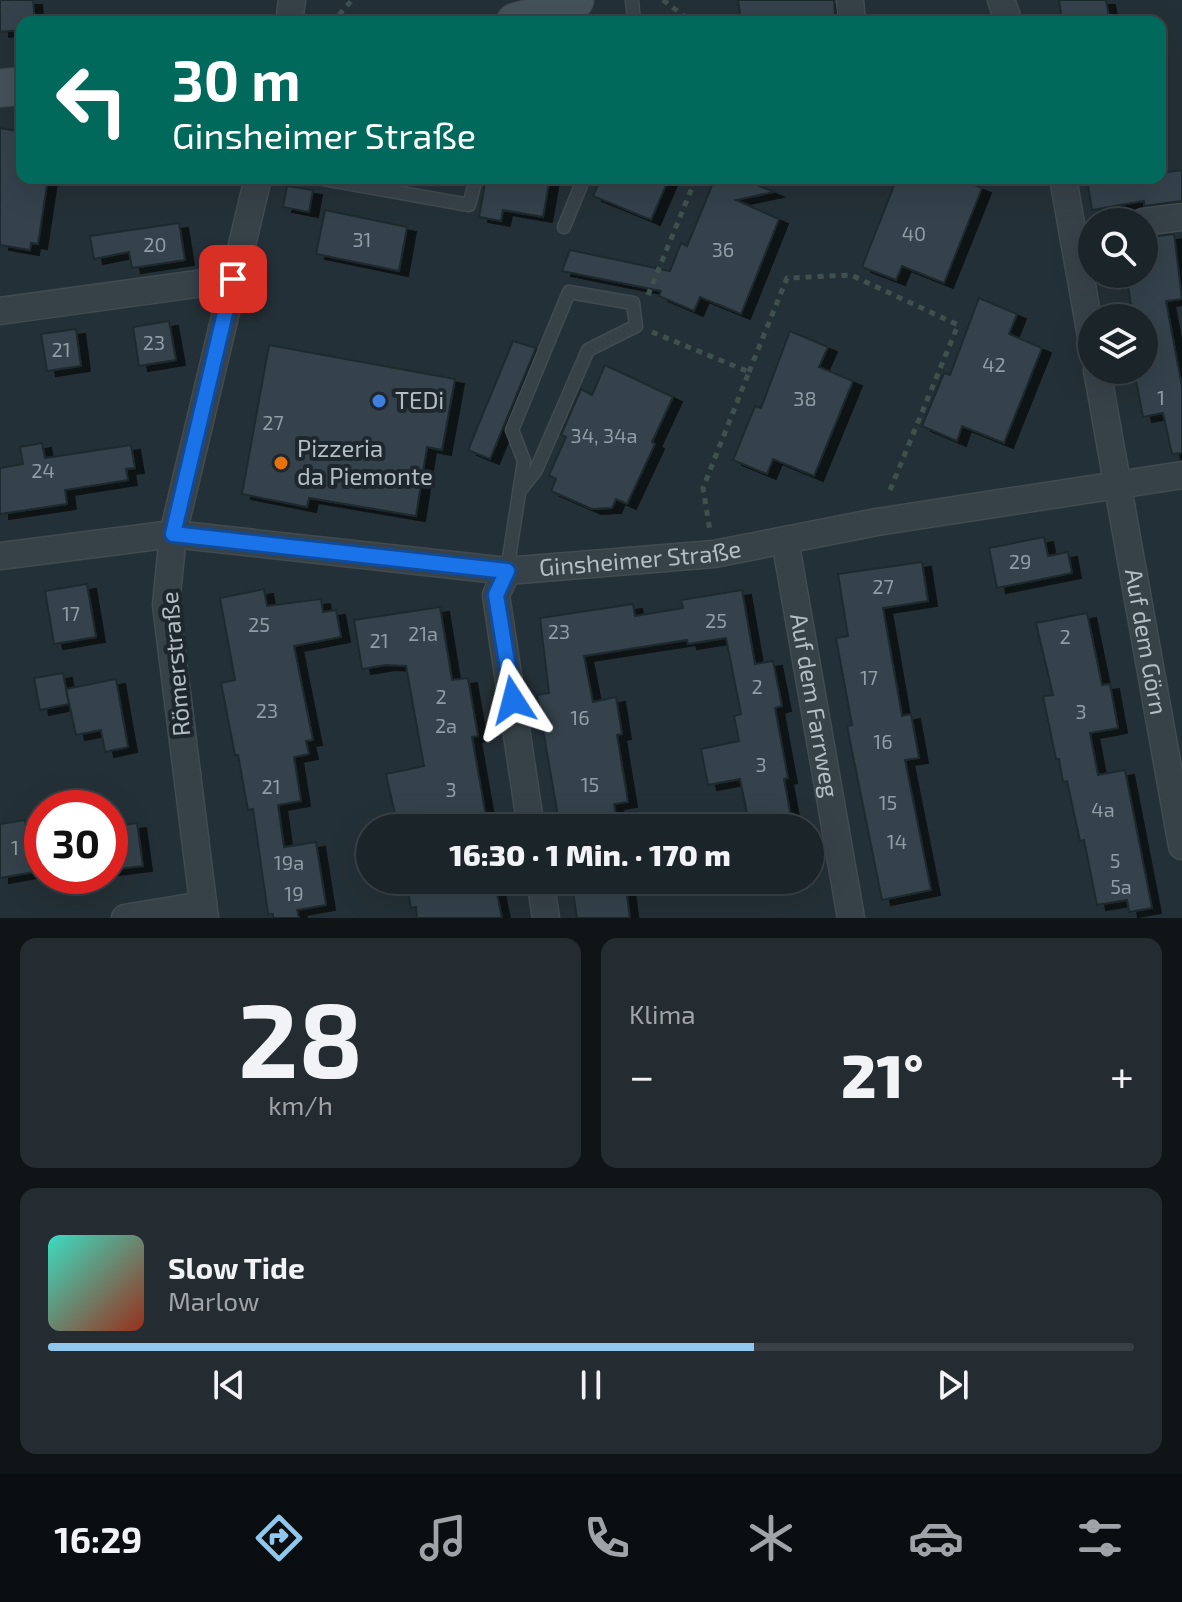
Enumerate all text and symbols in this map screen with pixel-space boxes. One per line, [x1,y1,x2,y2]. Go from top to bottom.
text: 30 m [172,45,301,112]
icon: left [40,48,144,152]
text: Ginsheimer Straße [172,113,476,156]
map controls [1078,208,1158,384]
button: search [1078,208,1158,288]
house number: 40 [902,221,926,245]
house number: 31 [352,227,372,251]
house number: 20 [143,232,167,256]
house number: 36 [712,237,734,261]
pin [199,245,267,313]
icon: arrive [211,257,255,301]
button: layers [1078,304,1158,384]
house number: 23 [143,330,165,354]
house number: 21 [51,337,71,361]
house number: 42 [982,352,1006,376]
place label: TEDi [395,385,444,414]
house number: 1 [1157,385,1165,409]
house number: 38 [793,386,817,410]
marker: TEDi [370,392,388,410]
house number: 27 [262,410,284,434]
house number: 34, 34a [571,423,637,447]
place label: Pizzeria da Piemonte [297,433,433,490]
marker: Pizzeria da Piemonte [272,454,290,472]
house number: 24 [31,458,55,482]
street label: Ginsheimer Straße [538,533,743,581]
house number: 29 [1009,549,1031,573]
street label: Auf dem Görn [1120,566,1174,717]
house number: 27 [872,574,894,598]
street label: Römerstraße [154,591,195,738]
house number: 17 [62,601,80,625]
house number: 25 [705,608,727,632]
street label: Auf dem Farrweg [785,611,846,800]
house number: 25 [248,612,270,636]
house number: 23 [548,619,570,643]
house number: 21a [408,621,438,645]
house number: 2 [1059,624,1071,648]
house number: 21 [369,628,389,652]
position arrow [471,658,555,742]
house number: 17 [860,665,878,689]
house number: 2 [751,674,763,698]
house number: 2 [435,684,447,708]
house number: 23 [256,698,278,722]
house number: 3 [1075,699,1087,723]
house number: 16 [570,705,590,729]
house number: 2a [435,713,457,737]
house number: 16 [873,729,893,753]
house number: 3 [755,752,767,776]
house number: 15 [581,772,599,796]
house number: 21 [261,774,281,798]
house number: 3 [445,777,457,801]
speed limit sign: 30 [24,790,128,894]
house number: 15 [879,790,897,814]
house number: 4a [1091,797,1115,821]
house number: 14 [887,829,907,853]
house number: 1 [11,835,19,859]
text: 16:30 · 1 Min. · 170 m [449,836,731,872]
house number: 5 [1110,848,1120,872]
house number: 19a [274,850,304,874]
house number: 5a [1110,874,1132,898]
house number: 19 [284,881,304,905]
text: 28 [238,974,363,1099]
text: Klima [629,998,696,1029]
text: 21° [841,1038,924,1110]
text: − [629,1048,655,1101]
text: + [1110,1048,1134,1101]
text: km/h [268,1089,333,1120]
text: Slow Tide [168,1249,305,1285]
text: Marlow [168,1285,259,1316]
icon: previous [207,1363,251,1407]
icon: pause [569,1363,613,1407]
icon: next [931,1363,975,1407]
icon: directions [251,1510,307,1566]
icon: music [415,1510,471,1566]
icon: phone [579,1510,635,1566]
icon: climate [743,1510,799,1566]
icon: car [908,1510,964,1566]
icon: filters [1072,1510,1128,1566]
text: 16:29 [54,1517,142,1560]

